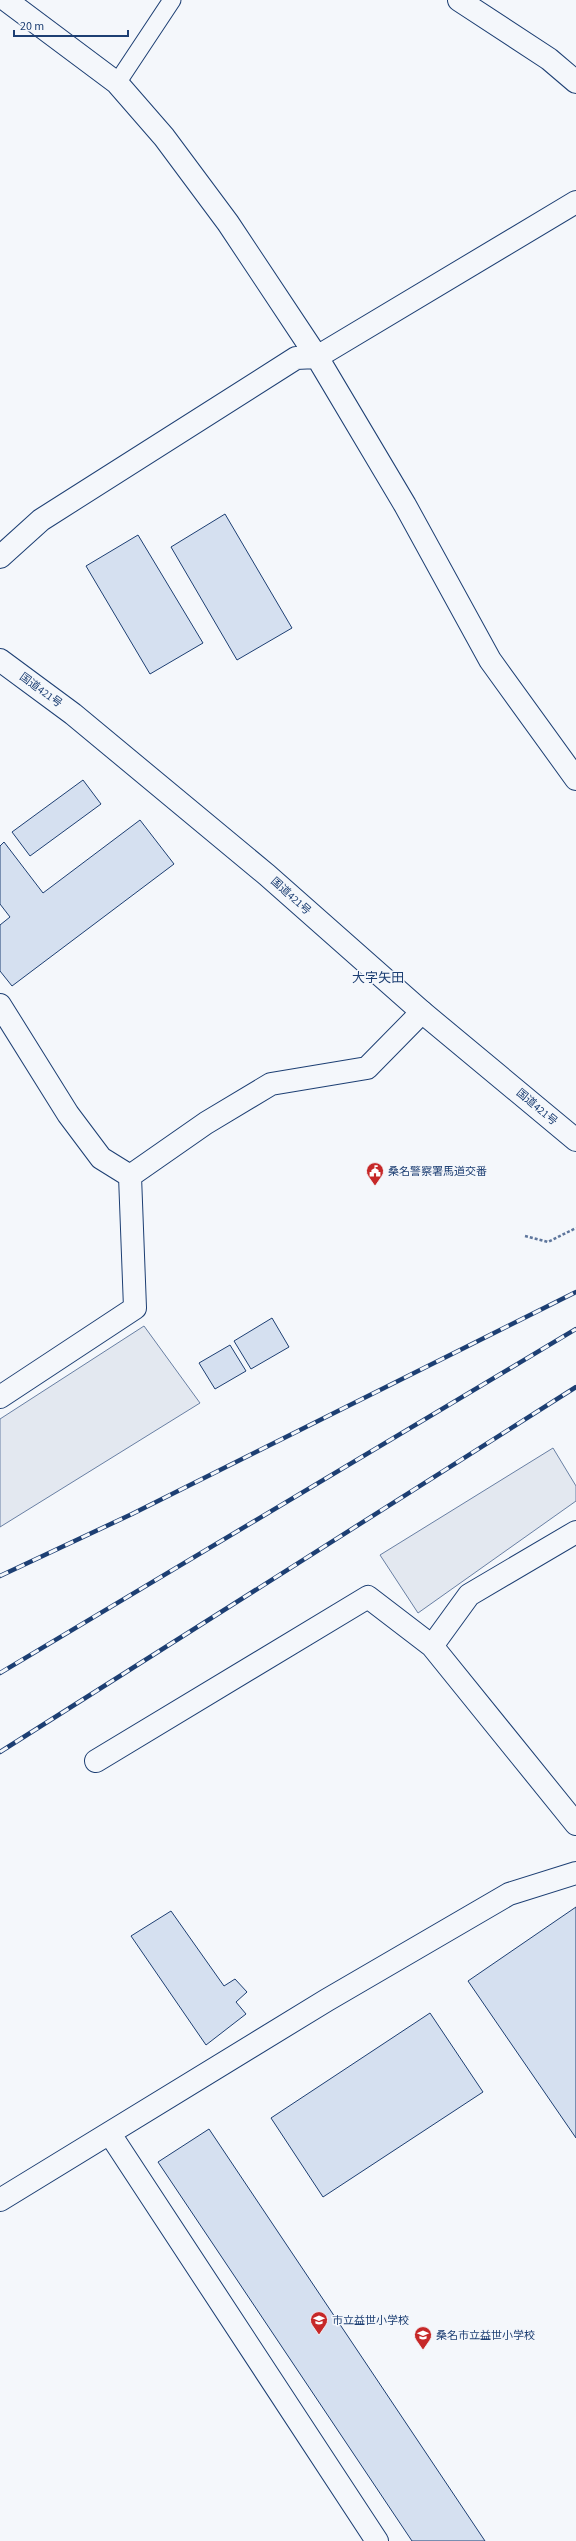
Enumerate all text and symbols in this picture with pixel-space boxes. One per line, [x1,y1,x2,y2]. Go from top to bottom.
scale bar [14,12,128,38]
text: 20 m [20,18,44,35]
street label: 国道421号 [17,669,65,711]
street label: 国道421号 [268,874,314,918]
district label: 大字矢田 [352,969,404,987]
street label: 国道421号 [513,1085,561,1129]
public building icon: 桑名警察署馬道交番 [365,1161,385,1186]
place label: 桑名警察署馬道交番 [388,1164,487,1179]
school or university icon: 市立益世小学校 [309,2310,329,2335]
place label: 市立益世小学校 [332,2313,409,2328]
school or university icon: 桑名市立益世小学校 [413,2325,433,2350]
place label: 桑名市立益世小学校 [436,2328,535,2343]

